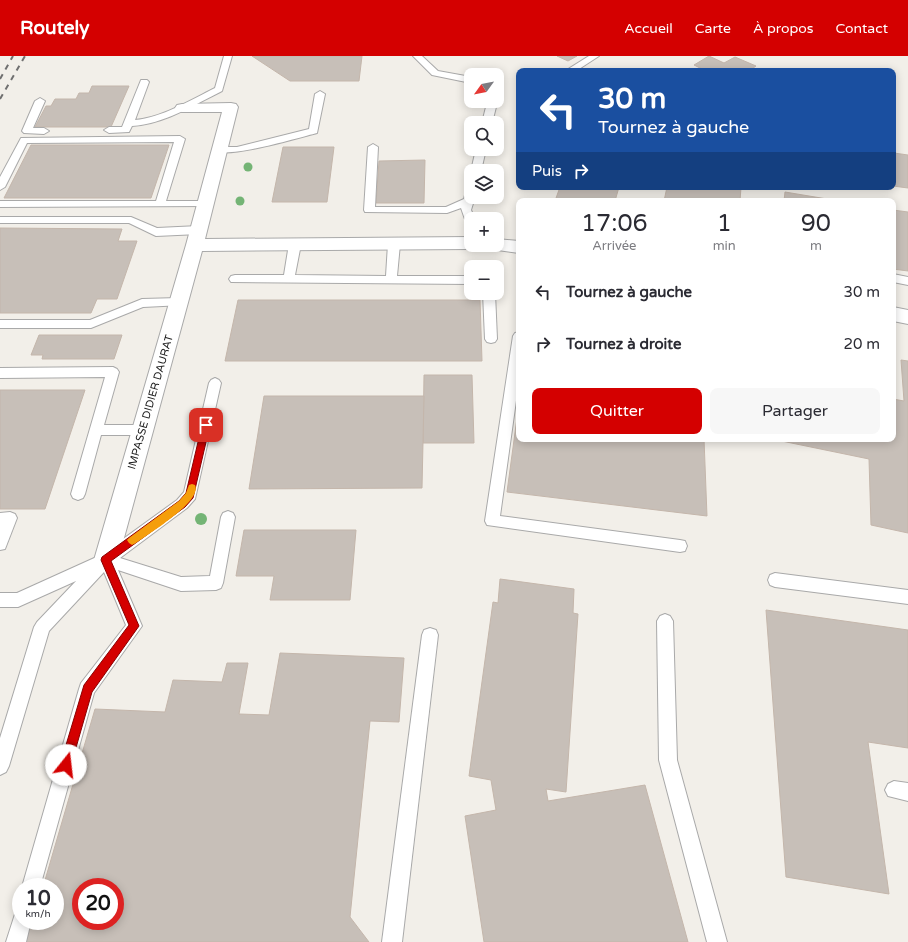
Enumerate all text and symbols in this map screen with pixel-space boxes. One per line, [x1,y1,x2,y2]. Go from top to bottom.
text: Routely [20,17,89,39]
text: Accueil [624,20,673,37]
text: Carte [695,20,731,37]
text: À propos [753,20,814,37]
text: Contact [836,20,888,37]
north arrow [464,68,504,108]
map controls [464,68,504,300]
text: 30 m [598,82,666,116]
icon: left [532,84,584,136]
button: search [464,116,504,156]
text: Tournez à gauche [598,116,749,138]
icon: right [570,160,592,182]
text: Puis [532,162,562,180]
button: layers [464,164,504,204]
text: 17:06 [581,209,648,238]
text: 1 [717,209,732,238]
text: 90 [801,209,831,238]
button: + [464,212,504,252]
text: Arrivée [592,238,636,254]
text: min [713,238,736,254]
text: m [810,238,822,254]
button: − [464,260,504,300]
icon: left [532,281,554,303]
text: Tournez à gauche [566,283,692,301]
text: 30 m [843,283,880,301]
street label: IMPASSE DIDIER DAURAT [125,333,176,471]
icon: right [532,333,554,355]
text: Tournez à droite [566,335,681,353]
text: 20 m [843,335,880,353]
button: Quitter [532,388,702,434]
button: Partager [710,388,880,434]
pin [189,408,223,442]
icon: arrive [195,414,217,436]
position arrow [45,744,87,786]
speed limit sign: 20 [72,878,124,930]
text: 10 [25,887,51,911]
text: km/h [25,908,51,920]

